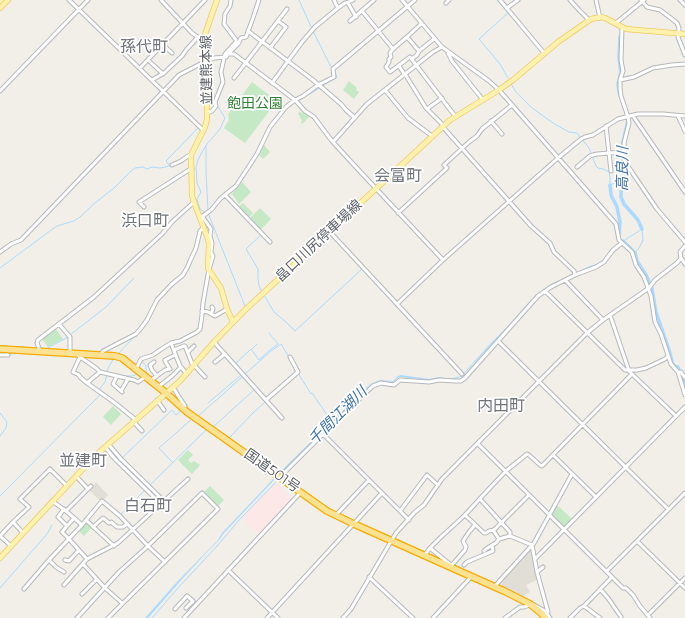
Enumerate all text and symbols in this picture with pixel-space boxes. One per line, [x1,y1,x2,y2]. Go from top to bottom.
street label: 並建熊本線 [198,35,216,105]
district label: 孫代町 [120,37,168,57]
park label: 飽田公園 [227,96,283,112]
water label: 高良川 [614,146,632,192]
district label: 会富町 [374,166,422,186]
street label: 畠口川尻停車場線 [272,197,366,285]
district label: 浜口町 [121,211,169,231]
water label: 千間江湖川 [305,383,371,449]
district label: 内田町 [477,396,525,416]
street label: 国道501号 [241,446,303,496]
district label: 並建町 [59,451,107,471]
district label: 白石町 [124,496,172,516]

